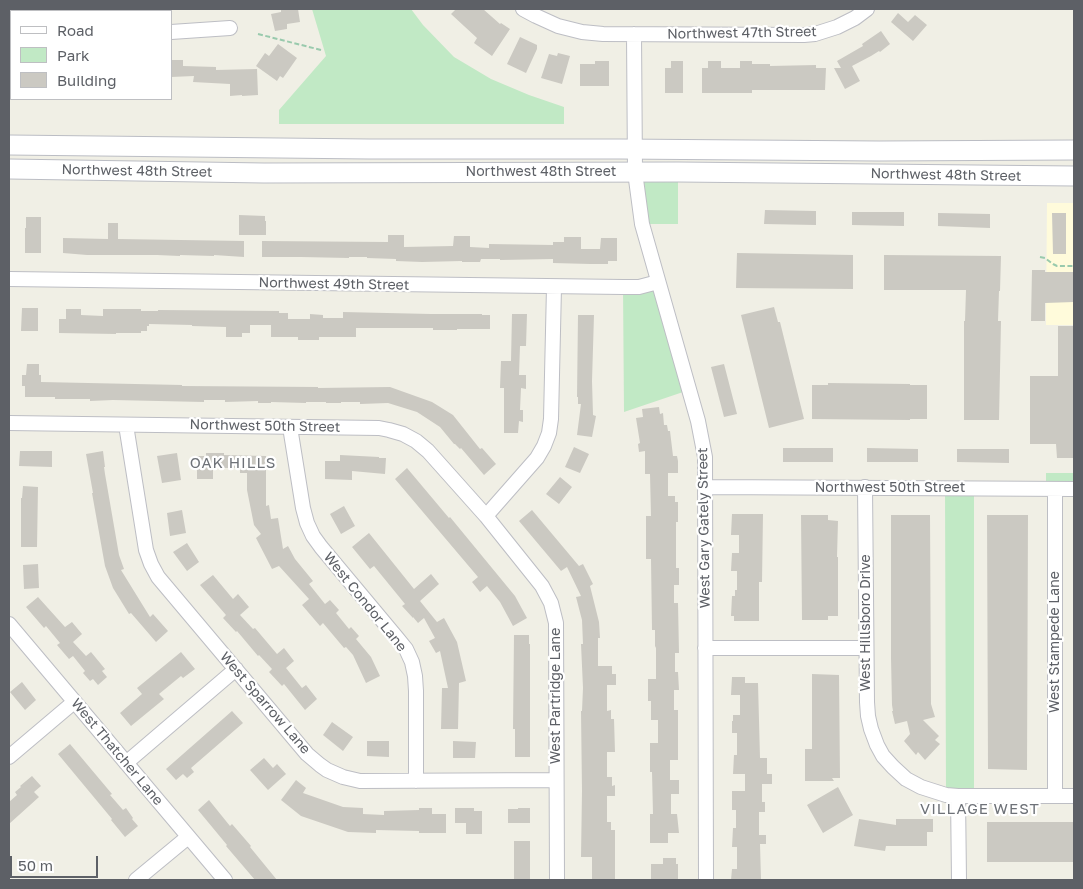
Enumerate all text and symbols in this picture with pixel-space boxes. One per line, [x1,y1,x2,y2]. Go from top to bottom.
legend [10,10,172,100]
text: Road [57,21,94,39]
street label: Northwest 47th Street [667,23,817,43]
text: Park [57,46,89,64]
text: Building [57,71,117,89]
street label: Northwest 48th Street [61,161,213,181]
street label: Northwest 48th Street [466,164,616,180]
street label: Northwest 48th Street [870,165,1022,185]
street label: Northwest 49th Street [258,274,410,294]
street label: Northwest 50th Street [190,416,340,436]
street label: West Gary Gately Street [694,447,714,609]
district label: OAK HILLS [189,454,277,472]
street label: Northwest 50th Street [815,480,965,496]
street label: West Condor Lane [320,549,410,655]
street label: West Hillsboro Drive [858,554,874,692]
street label: West Stampede Lane [1047,571,1063,713]
street label: West Partridge Lane [548,628,564,764]
street label: West Sparrow Lane [216,649,314,757]
street label: West Thatcher Lane [67,695,167,809]
district label: VILLAGE WEST [919,800,1041,818]
scale bar [12,846,100,878]
text: 50 m [18,856,53,874]

